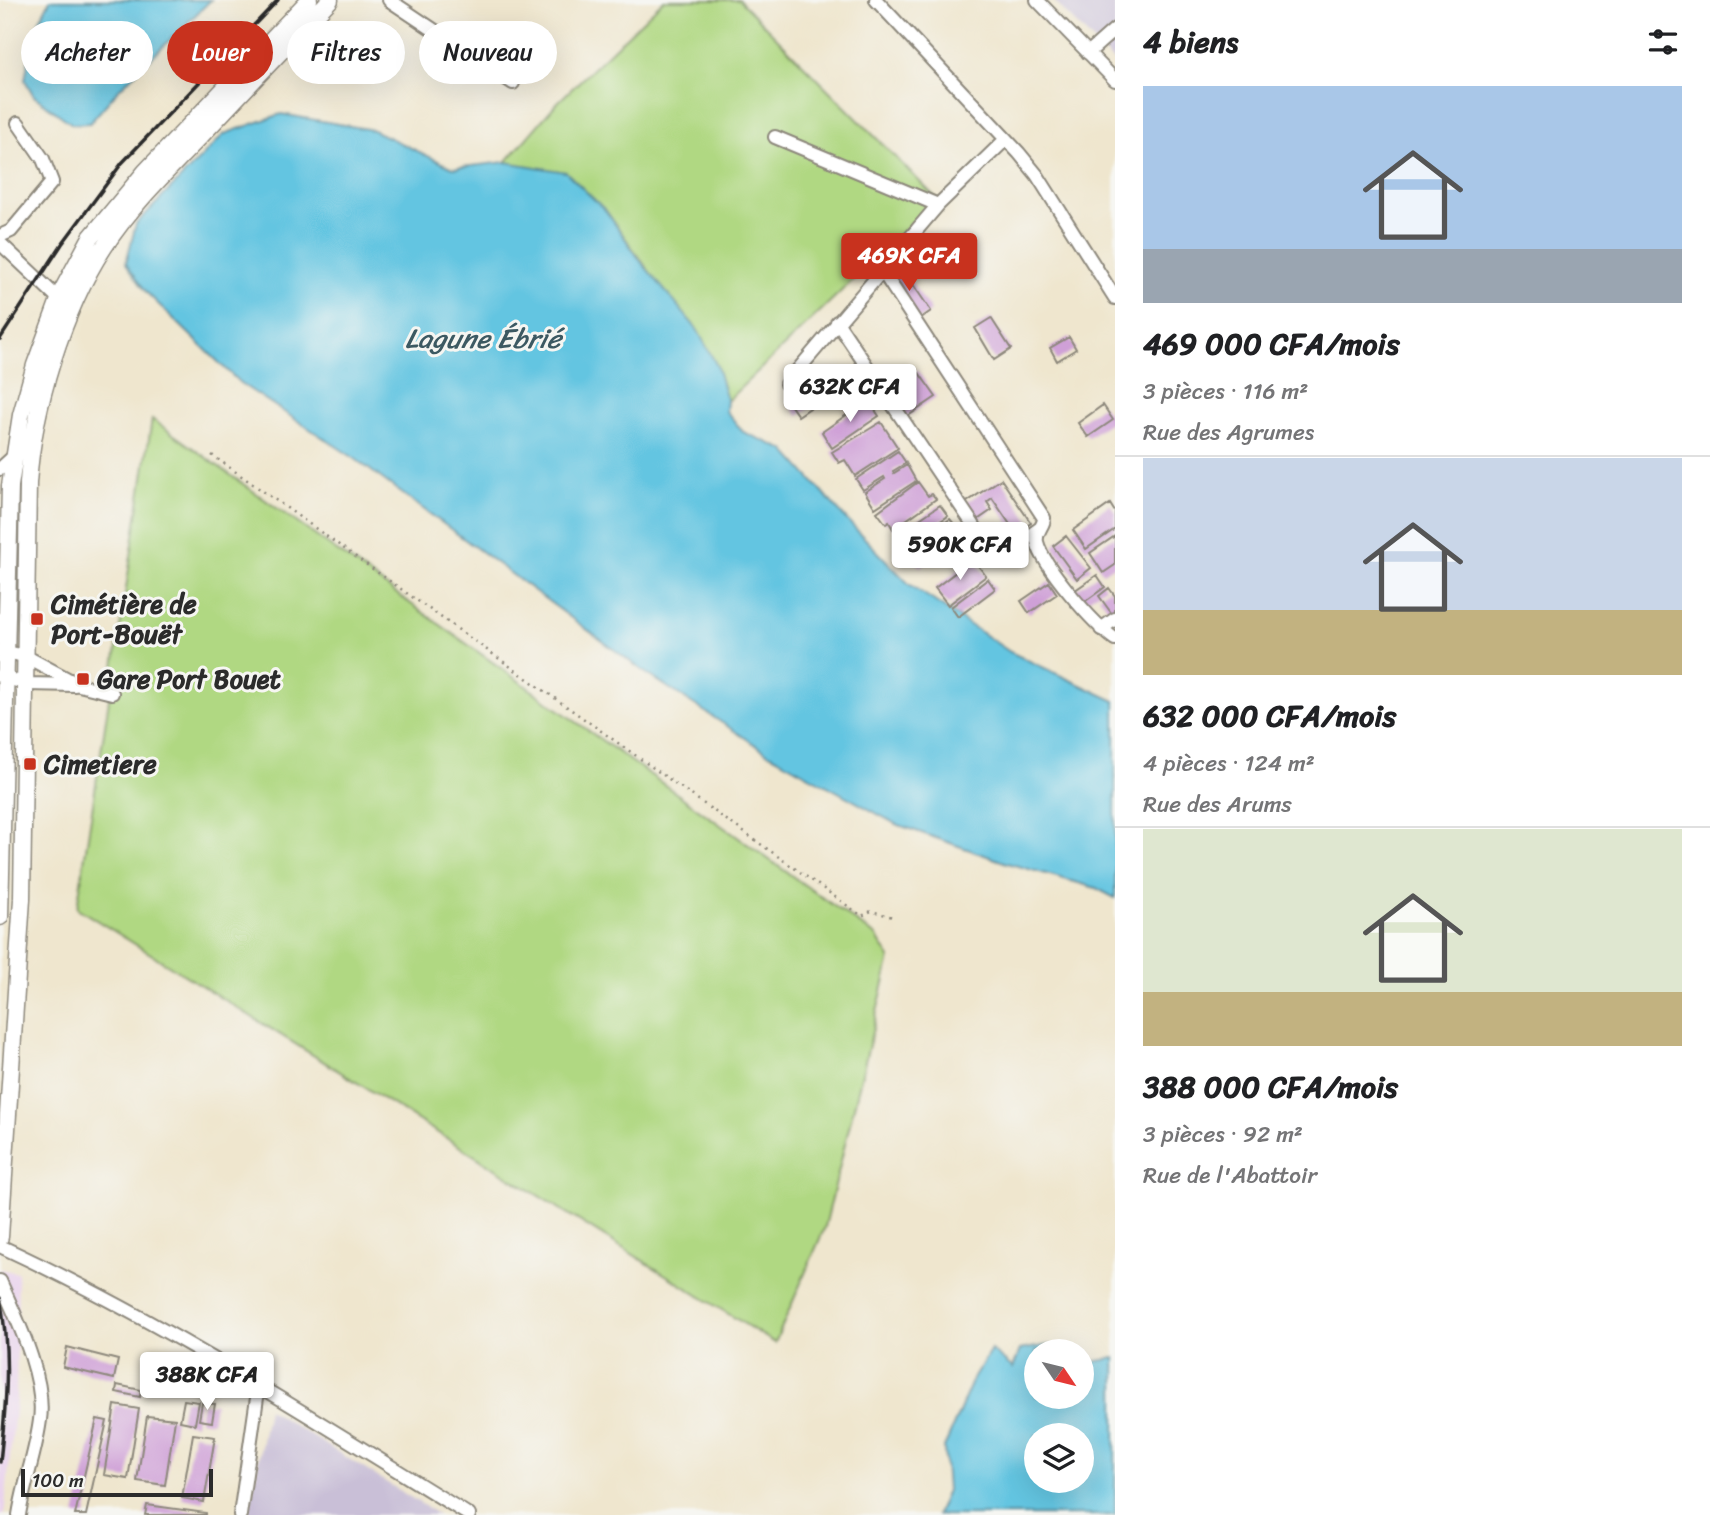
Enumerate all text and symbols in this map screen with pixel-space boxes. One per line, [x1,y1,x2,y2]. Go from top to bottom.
text: 4 biens [1143,15,1238,69]
chip: Acheter [21,21,153,84]
chip: Louer [167,21,273,84]
chip: Filtres [287,21,405,84]
chip: Nouveau [419,21,557,84]
icon: filters [1644,23,1682,61]
icon: home [1350,132,1476,258]
pin: 469K CFA [837,233,981,293]
text: 469K CFA [857,235,961,276]
water label: Lagune Ébrié [405,314,566,363]
text: 469 000 CFA/mois [1143,317,1400,371]
pin: 632K CFA [778,364,922,424]
text: 632K CFA [800,366,900,407]
text: 3 pièces · 116 m² [1143,371,1308,412]
text: Rue des Agrumes [1143,412,1314,453]
icon: home [1350,504,1476,630]
pin: 590K CFA [888,522,1032,582]
text: 590K CFA [908,524,1012,565]
place label: Cimétière de Port-Bouët [50,581,197,657]
marker: Cimétière de Port-Bouët [29,611,45,627]
place label: Gare Port Bouet [97,656,281,702]
marker: Gare Port Bouet [75,671,91,687]
text: 632 000 CFA/mois [1143,689,1396,743]
place label: Cimetiere [43,741,157,787]
text: 4 pièces · 124 m² [1143,743,1315,784]
marker: Cimetiere [22,756,38,772]
text: Rue des Arums [1143,784,1292,825]
icon: home [1350,875,1476,1001]
text: 388 000 CFA/mois [1143,1060,1398,1114]
text: 3 pièces · 92 m² [1143,1114,1303,1155]
text: Rue de l'Abattoir [1143,1155,1317,1196]
north arrow [1024,1339,1094,1409]
map controls [1024,1339,1094,1493]
pin: 388K CFA [135,1352,279,1412]
text: 388K CFA [156,1354,258,1395]
button: layers [1024,1423,1094,1493]
text: 100 m [32,1464,84,1497]
scale bar [21,1466,214,1498]

